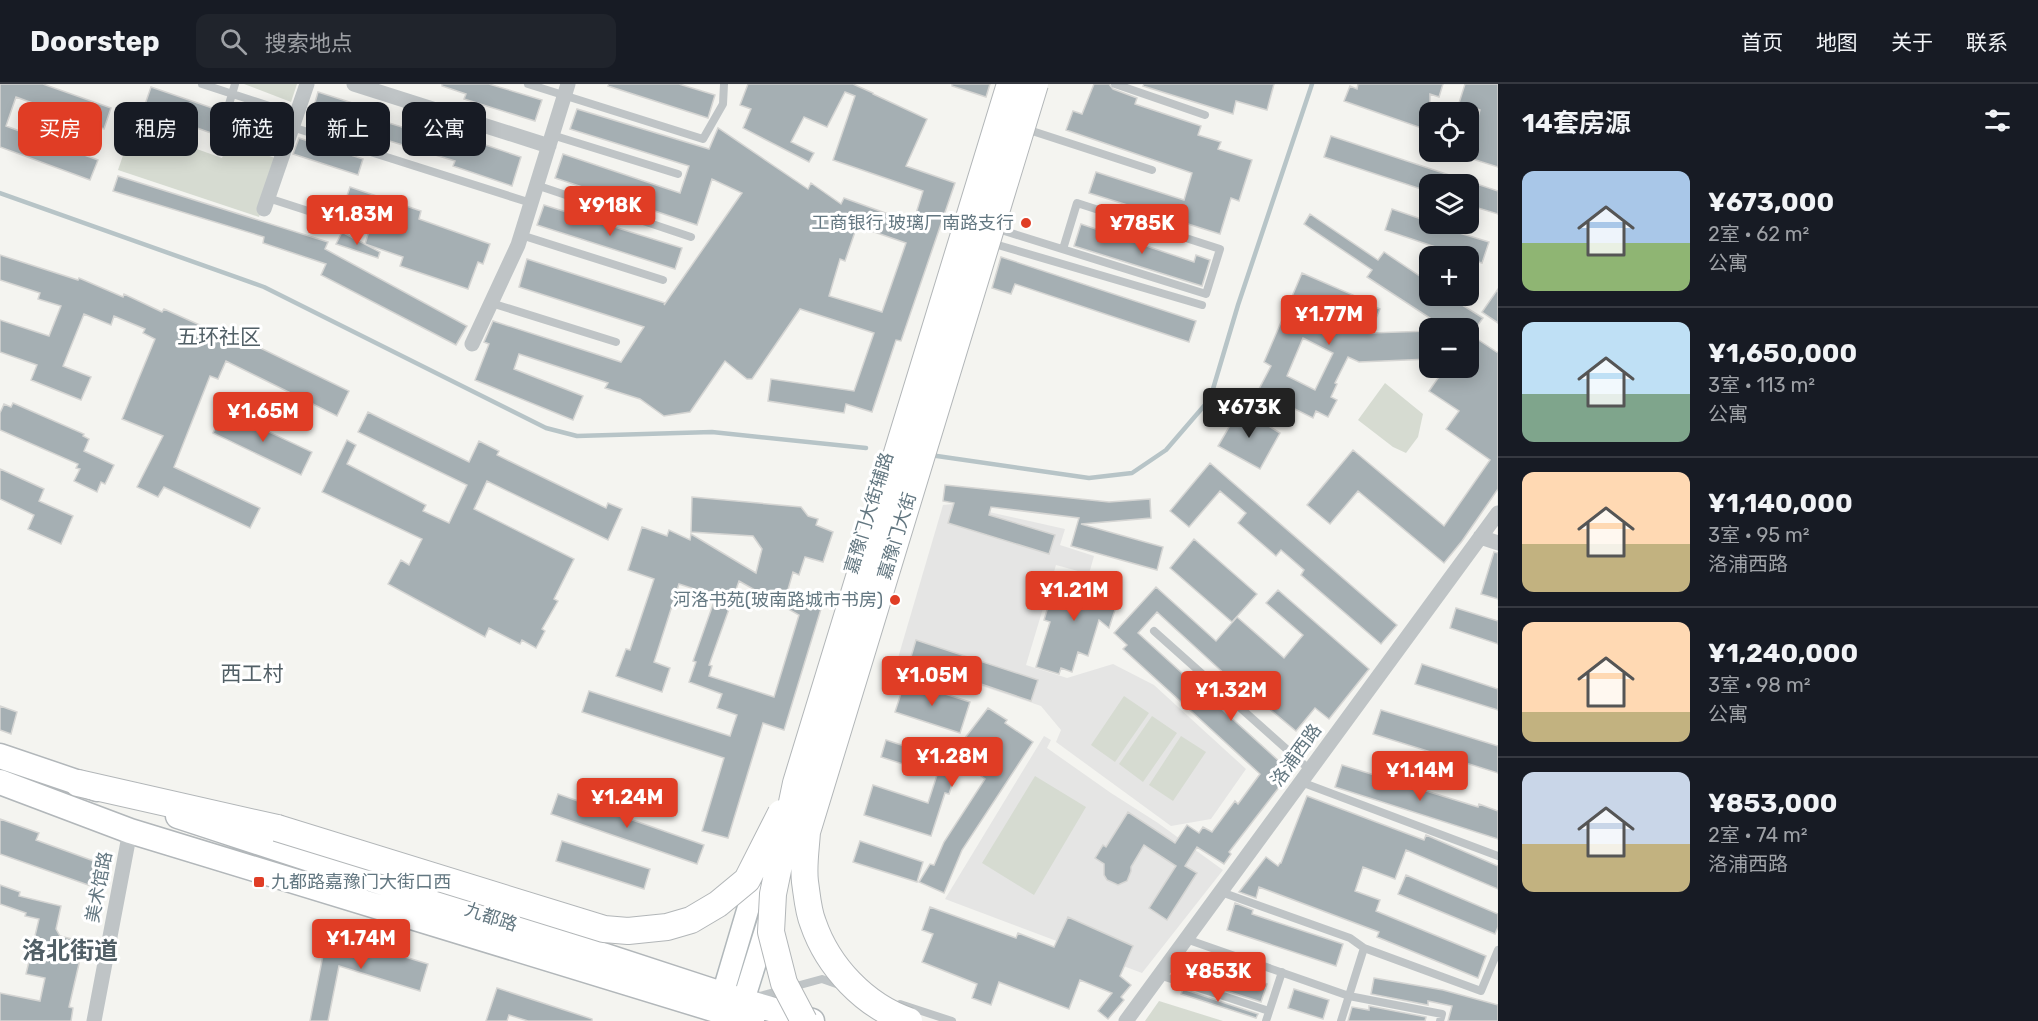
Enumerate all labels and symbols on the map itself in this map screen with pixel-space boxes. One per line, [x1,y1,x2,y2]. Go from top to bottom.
pin: ¥918K [568,186,652,237]
pin: ¥1.83M [308,195,406,246]
pin: ¥785K [1100,204,1184,255]
place label: 工商银行 玻璃厂南路支行 [812,212,1014,234]
marker: 工商银行 玻璃厂南路支行 [1019,216,1033,230]
pin: ¥1.77M [1280,295,1378,346]
district label: 五环社区 [177,324,261,349]
pin: ¥673K [1207,388,1291,439]
pin: ¥1.65M [214,392,312,443]
street label: 嘉豫门大街辅路 [840,450,898,576]
street label: 嘉豫门大街 [874,490,920,582]
pin: ¥1.21M [1025,571,1123,622]
place label: 河洛书苑(玻南路城市书房) [673,589,883,611]
marker: 河洛书苑(玻南路城市书房) [888,593,902,607]
pin: ¥1.05M [883,656,981,707]
district label: 西工村 [221,661,284,686]
pin: ¥1.32M [1182,671,1280,722]
street label: 洛浦西路 [1266,719,1326,791]
pin: ¥1.28M [903,737,1001,788]
pin: ¥1.14M [1371,751,1469,802]
pin: ¥1.24M [578,778,676,829]
street label: 美术馆路 [81,850,117,924]
place label: 九都路嘉豫门大街口西 [271,871,451,893]
marker: 九都路嘉豫门大街口西 [252,875,266,889]
street label: 九都路 [462,898,520,936]
pin: ¥1.74M [312,919,410,970]
district label: 洛北街道 [22,937,118,965]
pin: ¥853K [1176,952,1260,1003]

